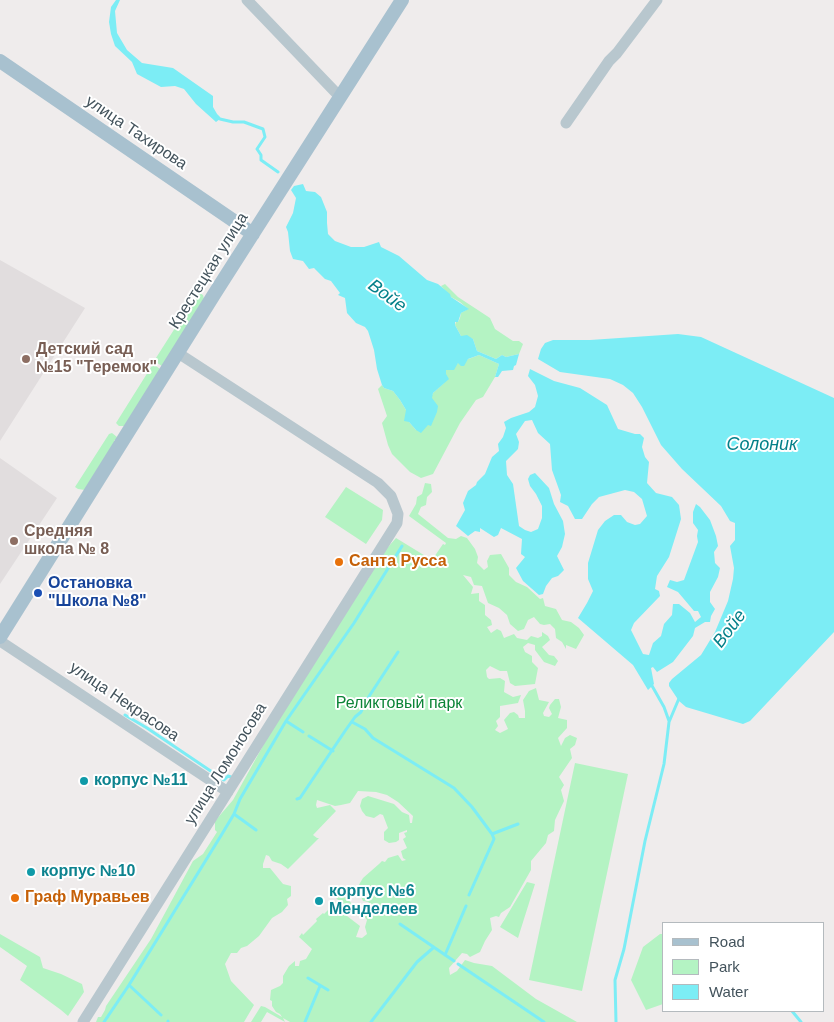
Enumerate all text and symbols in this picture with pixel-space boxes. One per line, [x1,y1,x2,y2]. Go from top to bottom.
street label: улица Тахирова [82,92,190,174]
street label: Крестецкая улица [165,209,253,333]
water label: Войе [364,275,410,317]
place label: Детский сад №15 "Теремок" [36,340,157,378]
marker: Детский сад №15 "Теремок" [20,353,32,365]
water label: Солоник [726,434,798,456]
place label: Средняя школа № 8 [24,522,109,560]
marker: Средняя школа № 8 [8,535,20,547]
place label: Санта Русса [349,552,447,572]
marker: Санта Русса [333,556,345,568]
place label: Остановка "Школа №8" [48,574,147,612]
marker: Остановка "Школа №8" [32,587,44,599]
water label: Войе [709,606,751,652]
street label: улица Некрасова [66,658,182,746]
park label: Реликтовый парк [336,694,462,714]
street label: улица Ломоносова [181,700,271,828]
place label: корпус №11 [94,771,188,791]
marker: корпус №11 [78,775,90,787]
place label: корпус №10 [41,862,135,882]
marker: корпус №10 [25,866,37,878]
place label: корпус №6 Менделеев [329,882,418,920]
place label: Граф Муравьев [25,888,150,908]
marker: Граф Муравьев [9,892,21,904]
marker: корпус №6 Менделеев [313,895,325,907]
legend [662,922,824,1012]
text: Road [709,933,745,950]
text: Park [709,958,740,975]
text: Water [709,983,748,1000]

